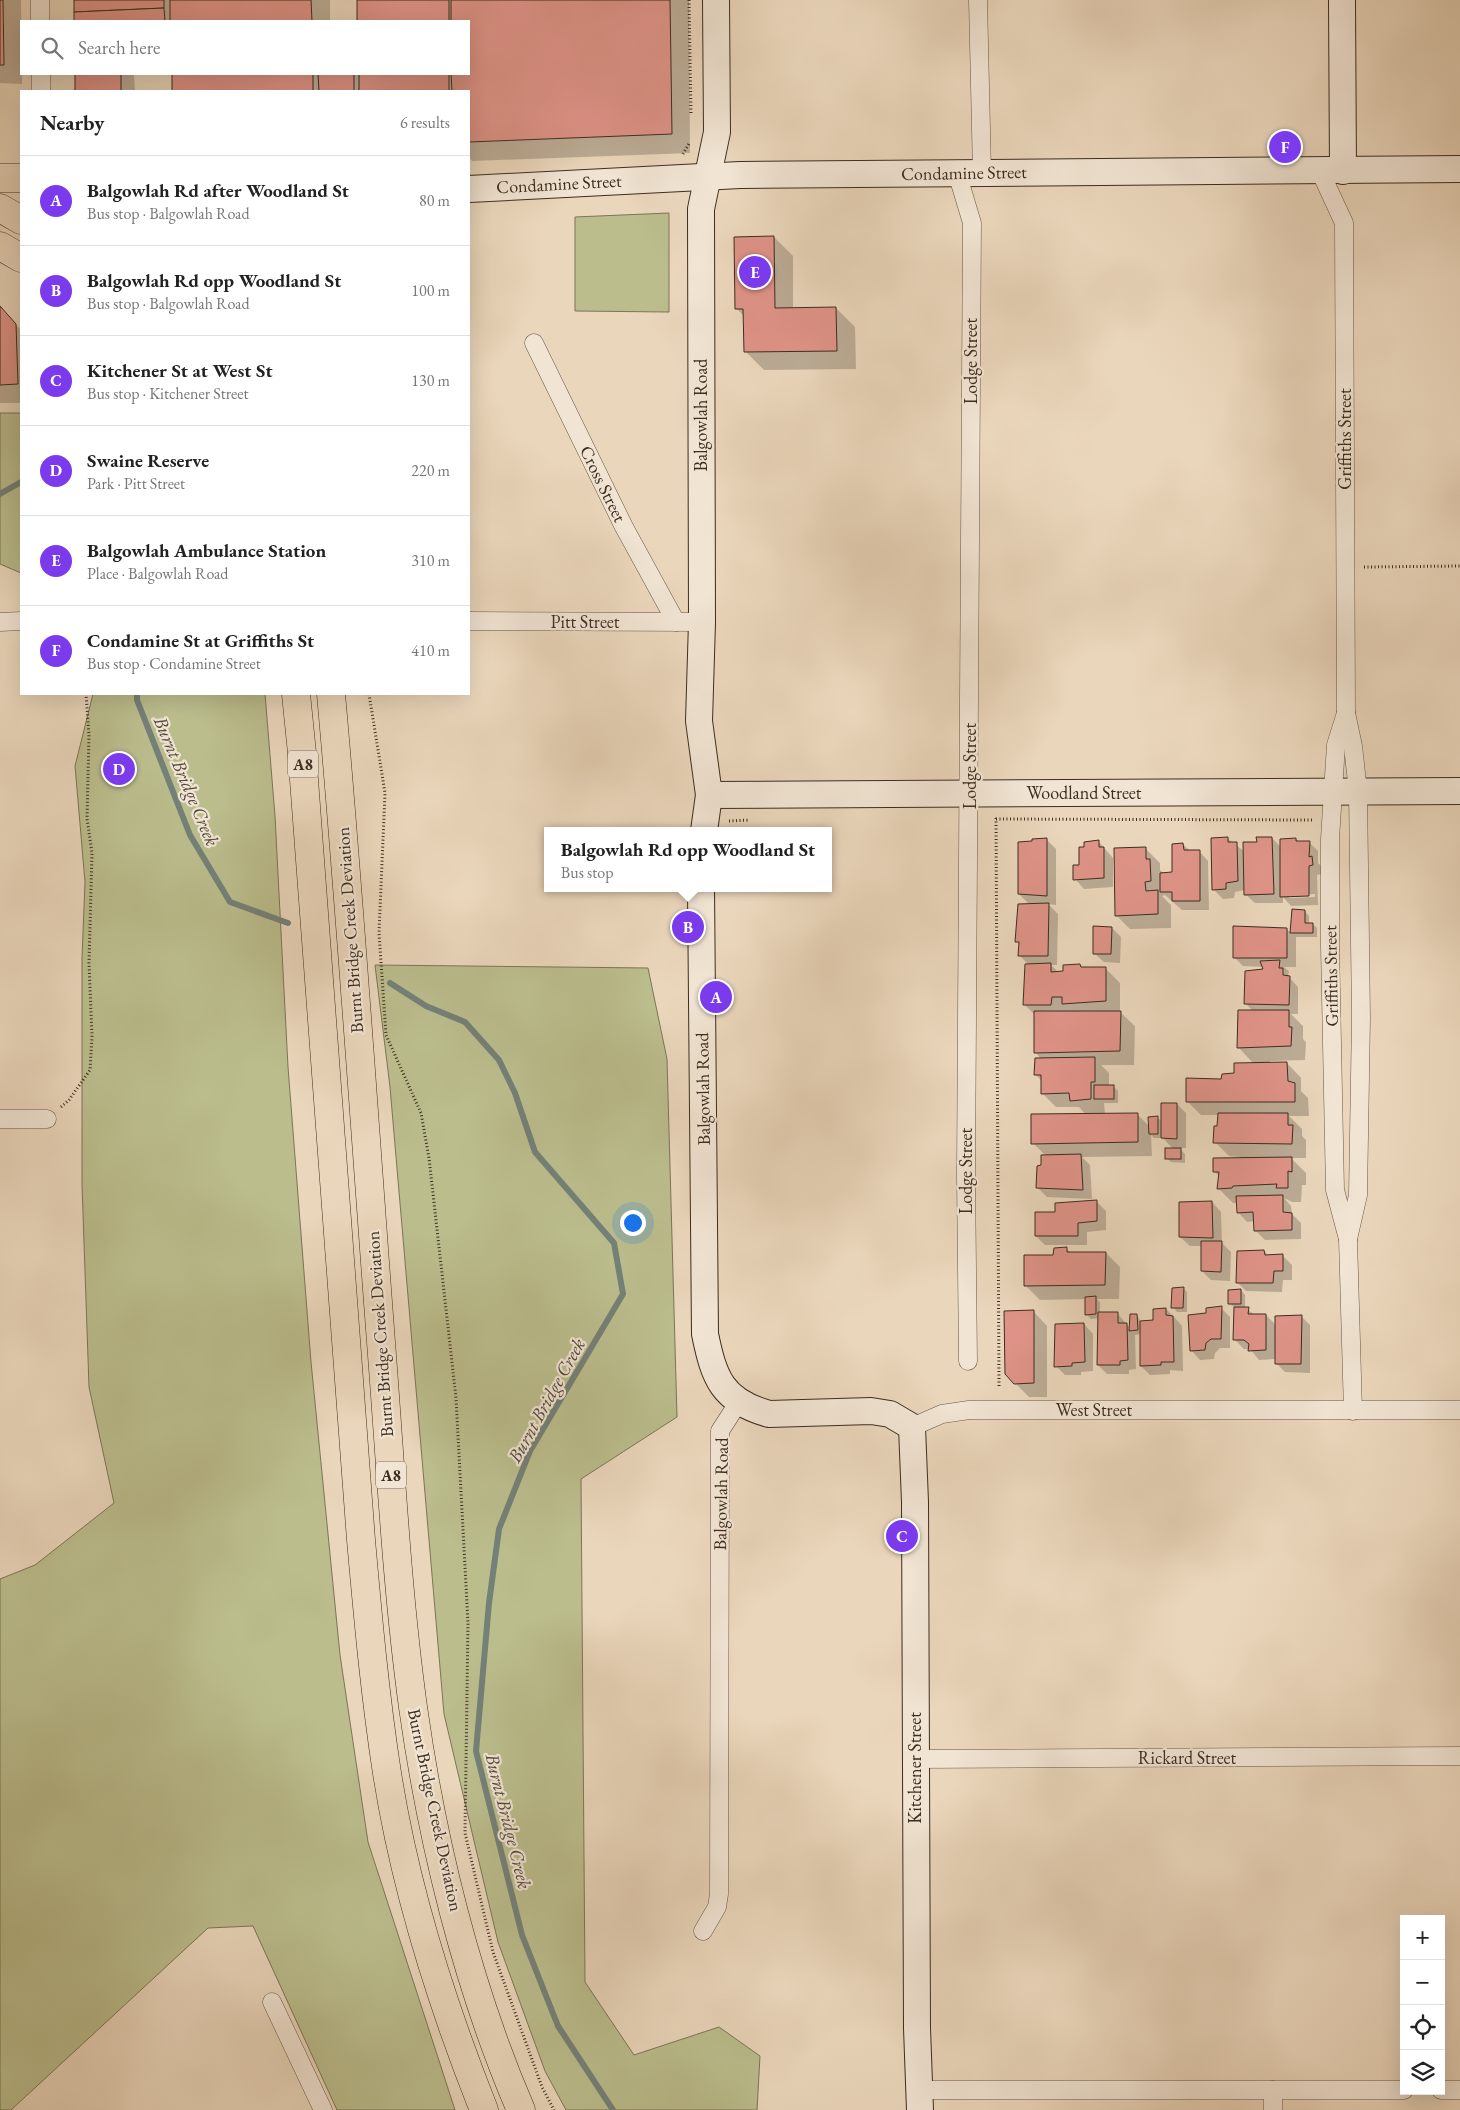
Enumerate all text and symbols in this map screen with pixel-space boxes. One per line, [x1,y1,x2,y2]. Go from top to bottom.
search box [20,20,470,75]
icon: search [38,34,66,62]
text: Search here [78,35,160,60]
text: Nearby [40,109,104,136]
text: 6 results [400,112,450,133]
pin: F [1269,128,1301,166]
street label: Condamine Street [901,160,1027,185]
street label: Condamine Street [496,169,623,198]
text: Balgowlah Rd after Woodland St [87,178,349,203]
text: A [50,190,62,211]
text: 80 m [419,190,450,211]
text: Bus stop · Balgowlah Road [87,203,250,224]
pin: E [739,253,771,291]
text: Balgowlah Rd opp Woodland St [87,268,341,293]
text: B [51,280,61,301]
text: 100 m [411,280,450,301]
text: Bus stop · Balgowlah Road [87,293,250,314]
street label: Lodge Street [959,317,982,404]
text: Kitchener St at West St [87,358,273,383]
street label: Balgowlah Road [689,358,712,471]
text: C [50,370,62,391]
text: 130 m [411,370,450,391]
text: Bus stop · Kitchener Street [87,383,248,404]
street label: Griffiths Street [1333,388,1356,490]
street label: Cross Street [575,442,632,526]
text: Swaine Reserve [87,448,209,473]
text: D [50,460,62,481]
text: 220 m [411,460,450,481]
text: Park · Pitt Street [87,473,185,494]
text: Balgowlah Ambulance Station [87,538,326,563]
text: E [51,550,61,571]
text: 310 m [411,550,450,571]
text: Place · Balgowlah Road [87,563,228,584]
street label: Pitt Street [551,610,620,633]
text: Condamine St at Griffiths St [87,628,314,653]
text: F [52,640,60,661]
text: 410 m [411,640,450,661]
text: Bus stop · Condamine Street [87,653,261,674]
water label: Burnt Bridge Creek [148,712,225,850]
street label: Lodge Street [958,722,981,809]
pin: D [103,750,135,788]
road number: A8 [288,751,318,778]
street label: Woodland Street [1027,781,1142,804]
street label: Burnt Bridge Creek Deviation [331,826,368,1034]
popup [544,827,832,892]
text: Balgowlah Rd opp Woodland St [561,837,815,862]
text: Bus stop [561,862,613,883]
pin: B [672,908,704,946]
street label: Griffiths Street [1318,925,1343,1027]
pin: A [700,978,732,1016]
street label: Balgowlah Road [690,1031,715,1146]
street label: Lodge Street [954,1127,977,1214]
your location [620,1210,646,1236]
street label: Burnt Bridge Creek Deviation [361,1230,398,1438]
water label: Burnt Bridge Creek [501,1333,591,1468]
street label: West Street [1056,1398,1133,1421]
street label: Balgowlah Road [708,1436,733,1551]
road number: A8 [376,1462,406,1488]
pin: C [886,1517,918,1555]
street label: Burnt Bridge Creek Deviation [403,1706,468,1914]
street label: Kitchener Street [903,1712,926,1824]
street label: Rickard Street [1138,1746,1237,1769]
water label: Burnt Bridge Creek [479,1750,537,1892]
map controls [1400,1915,1445,2095]
button: + [1400,1915,1445,1960]
button: − [1400,1960,1445,2005]
button: locate [1400,2005,1445,2050]
button: layers [1400,2050,1445,2095]

